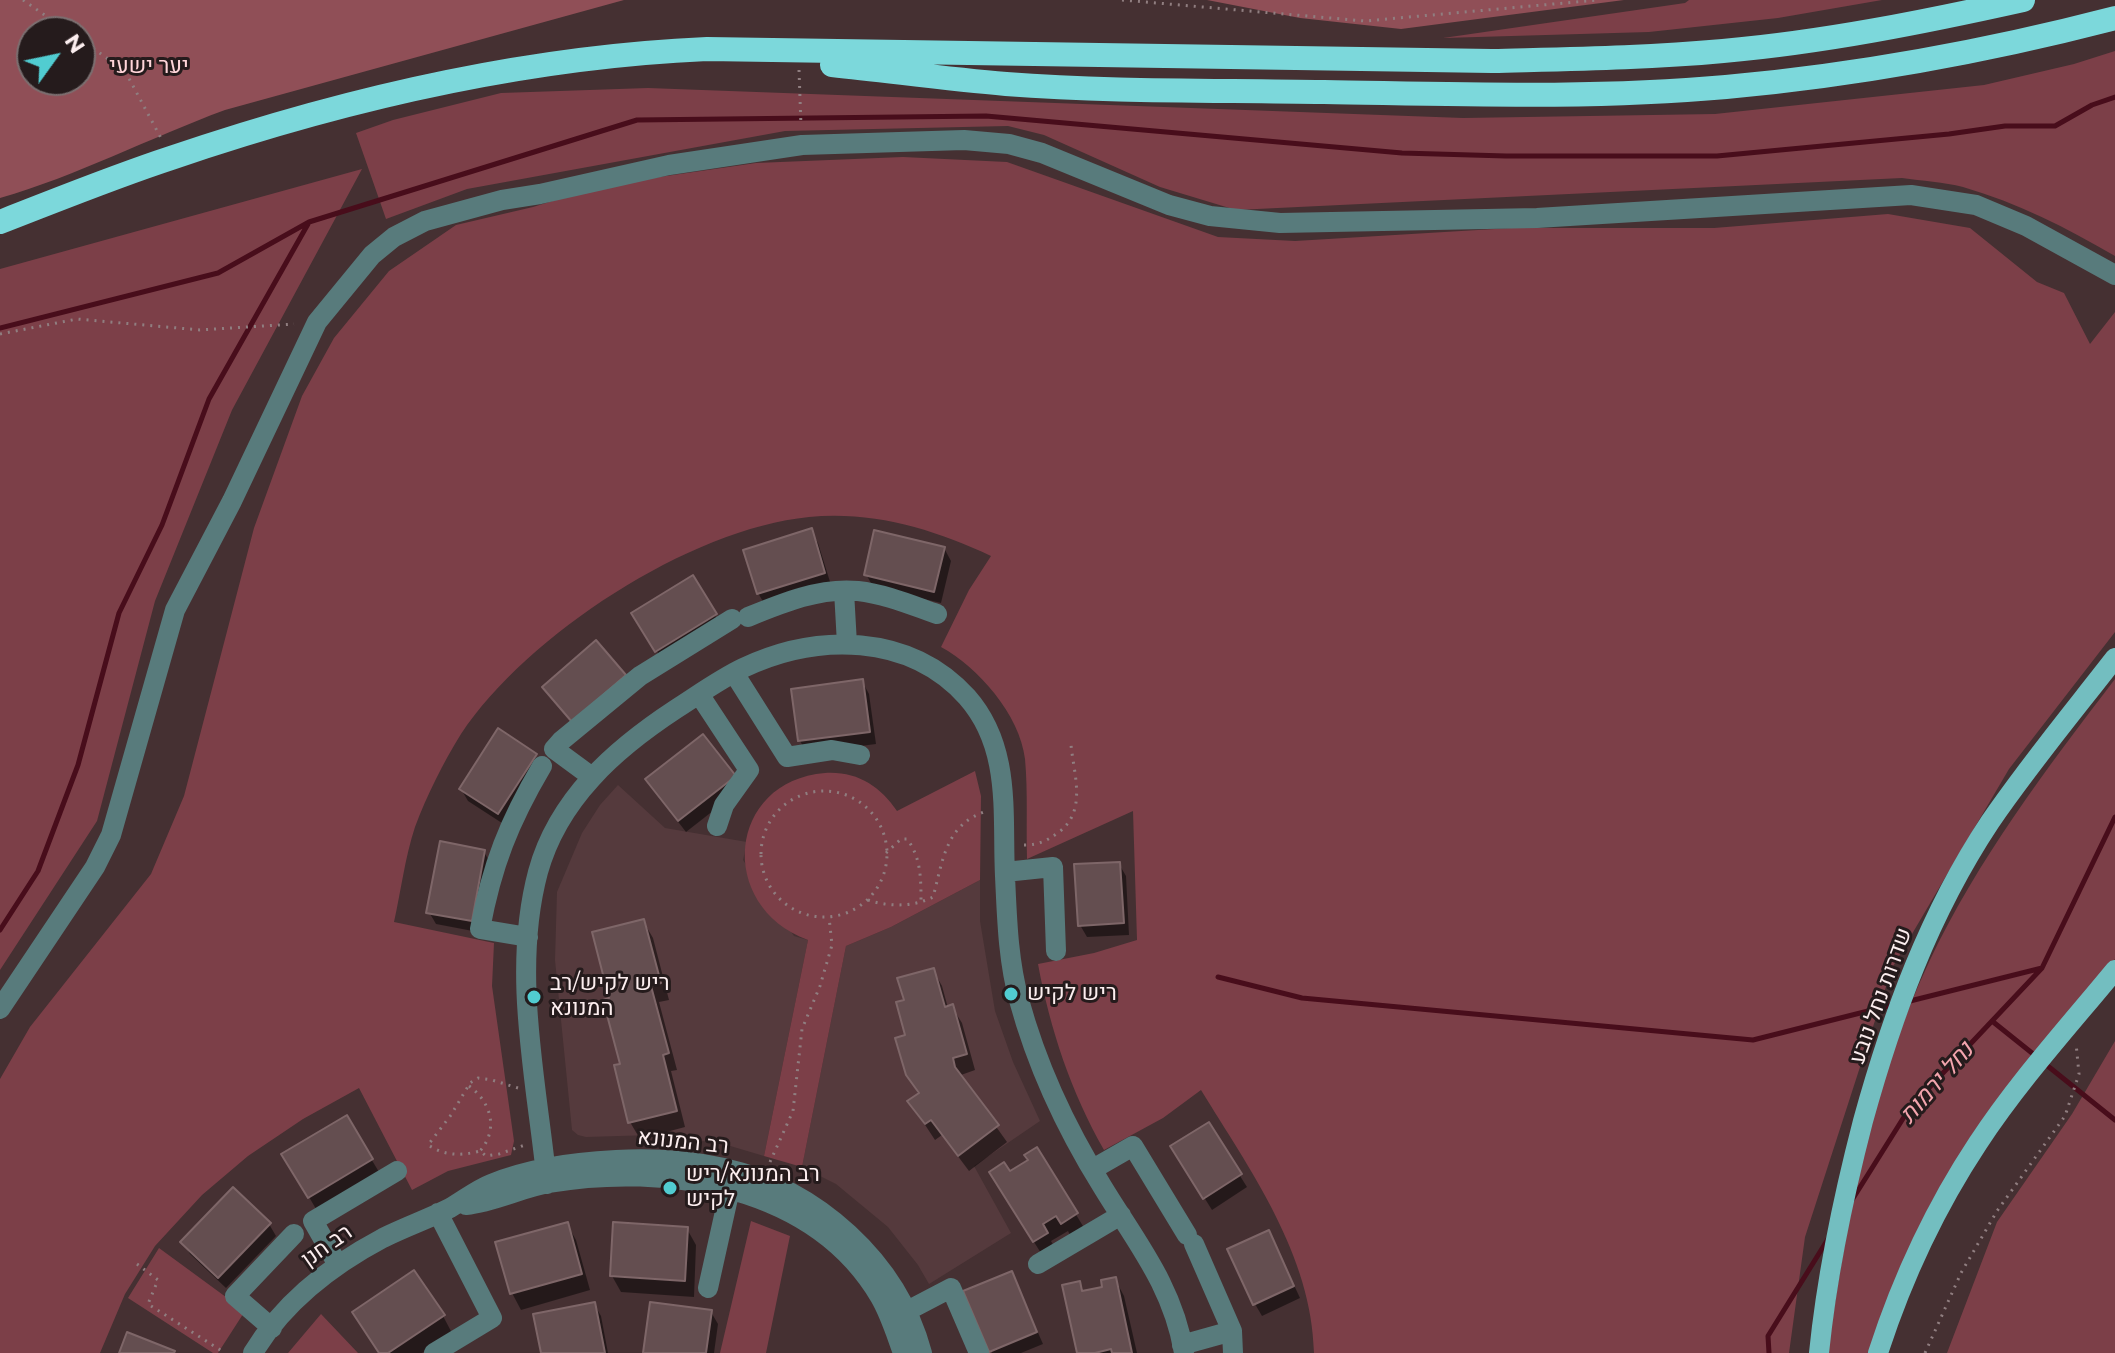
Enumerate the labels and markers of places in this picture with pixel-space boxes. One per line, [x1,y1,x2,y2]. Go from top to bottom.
place label: ריש לקיש/רב המנונא [550,971,670,1022]
place label: ריש לקיש [1027,981,1117,1007]
marker: ריש לקיש [1002,985,1020,1003]
marker: ריש לקיש/רב המנונא [525,988,543,1006]
place label: רב המנונא/ריש לקיש [686,1162,820,1214]
marker: רב המנונא/ריש לקיש [661,1179,679,1197]

